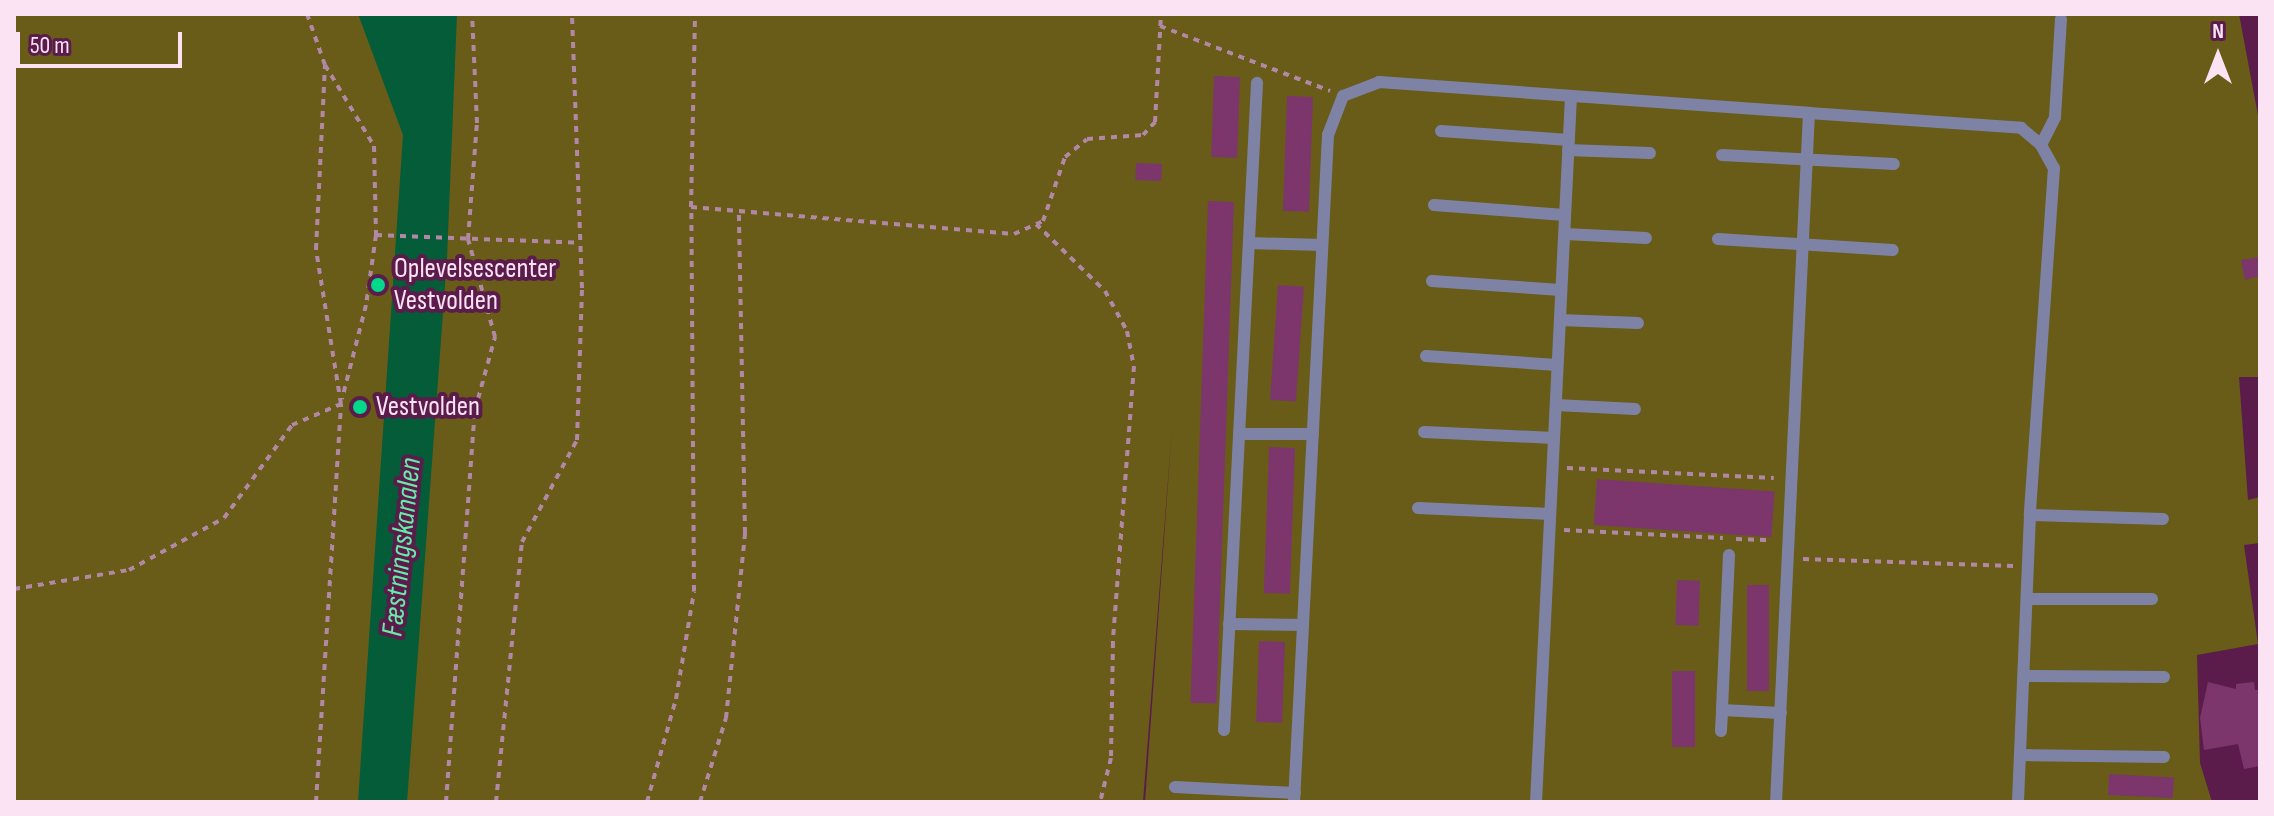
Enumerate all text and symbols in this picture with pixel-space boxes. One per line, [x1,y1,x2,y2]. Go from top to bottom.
scale bar [20,16,186,66]
north arrow [2178,16,2258,96]
text: N [2212,18,2224,45]
text: 50 m [30,31,70,60]
place label: Oplevelsescenter Vestvolden [394,252,556,318]
marker: Oplevelsescenter Vestvolden [369,276,387,294]
place label: Vestvolden [376,390,480,424]
marker: Vestvolden [351,398,369,416]
water label: Fæstningskanalen [375,456,429,638]

